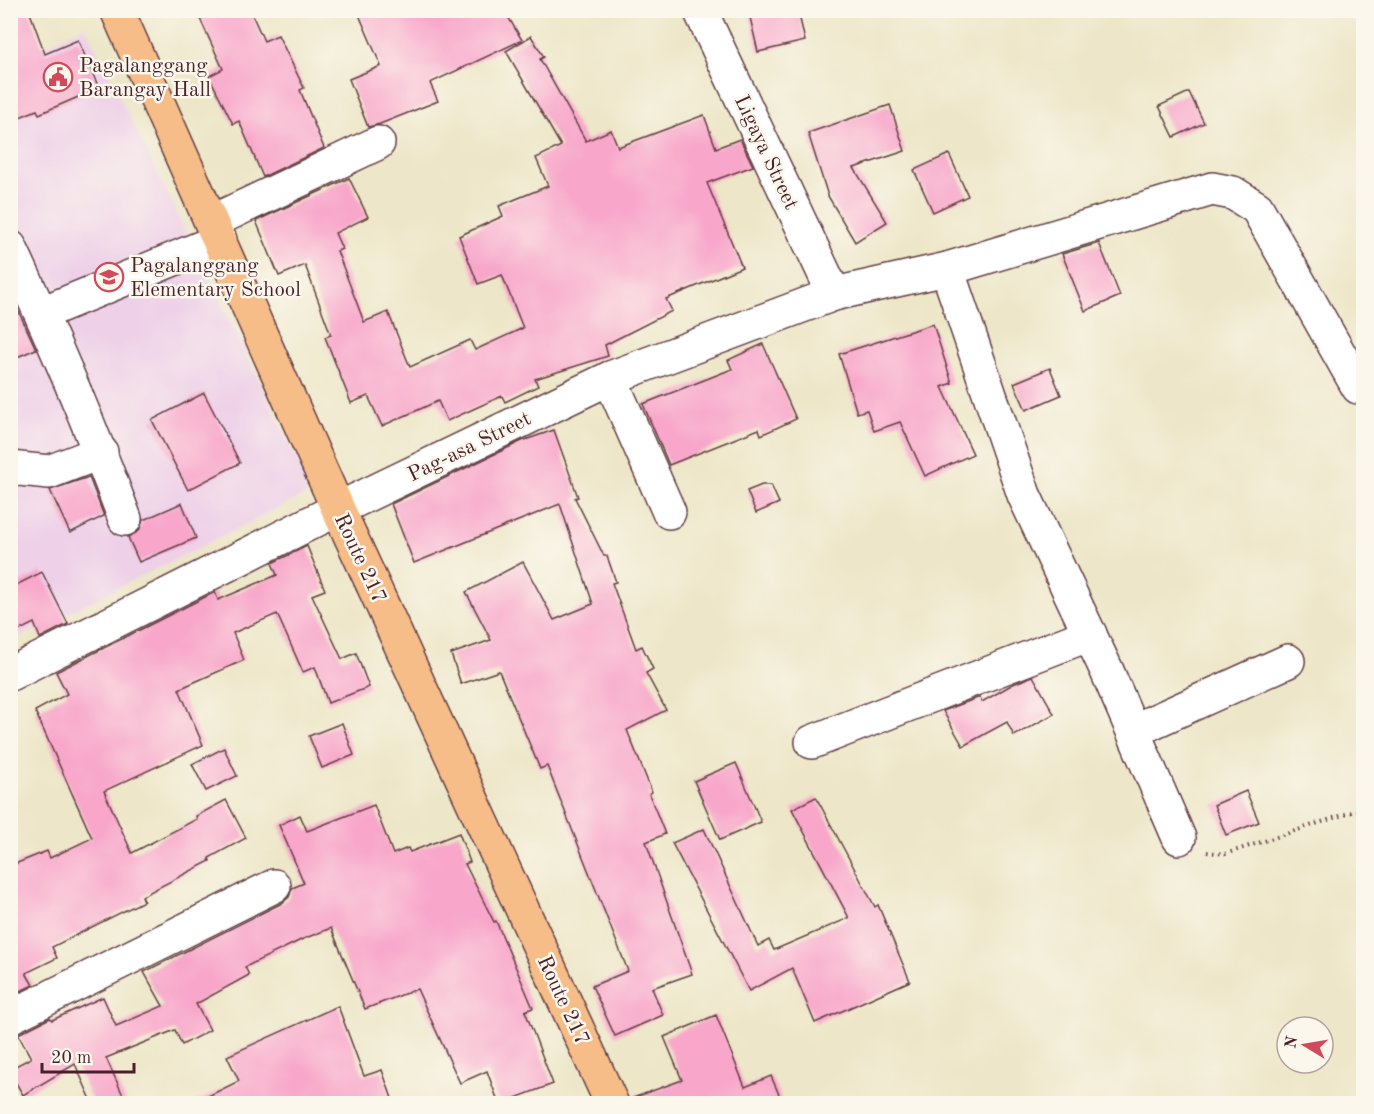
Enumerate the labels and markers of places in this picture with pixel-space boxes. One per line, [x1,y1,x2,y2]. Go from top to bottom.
place label: Pagalanggang Barangay Hall [79,56,211,101]
public building icon: Pagalanggang Barangay Hall [42,61,74,93]
place label: Pagalanggang Elementary School [130,256,301,301]
school or university icon: Pagalanggang Elementary School [93,261,125,293]

